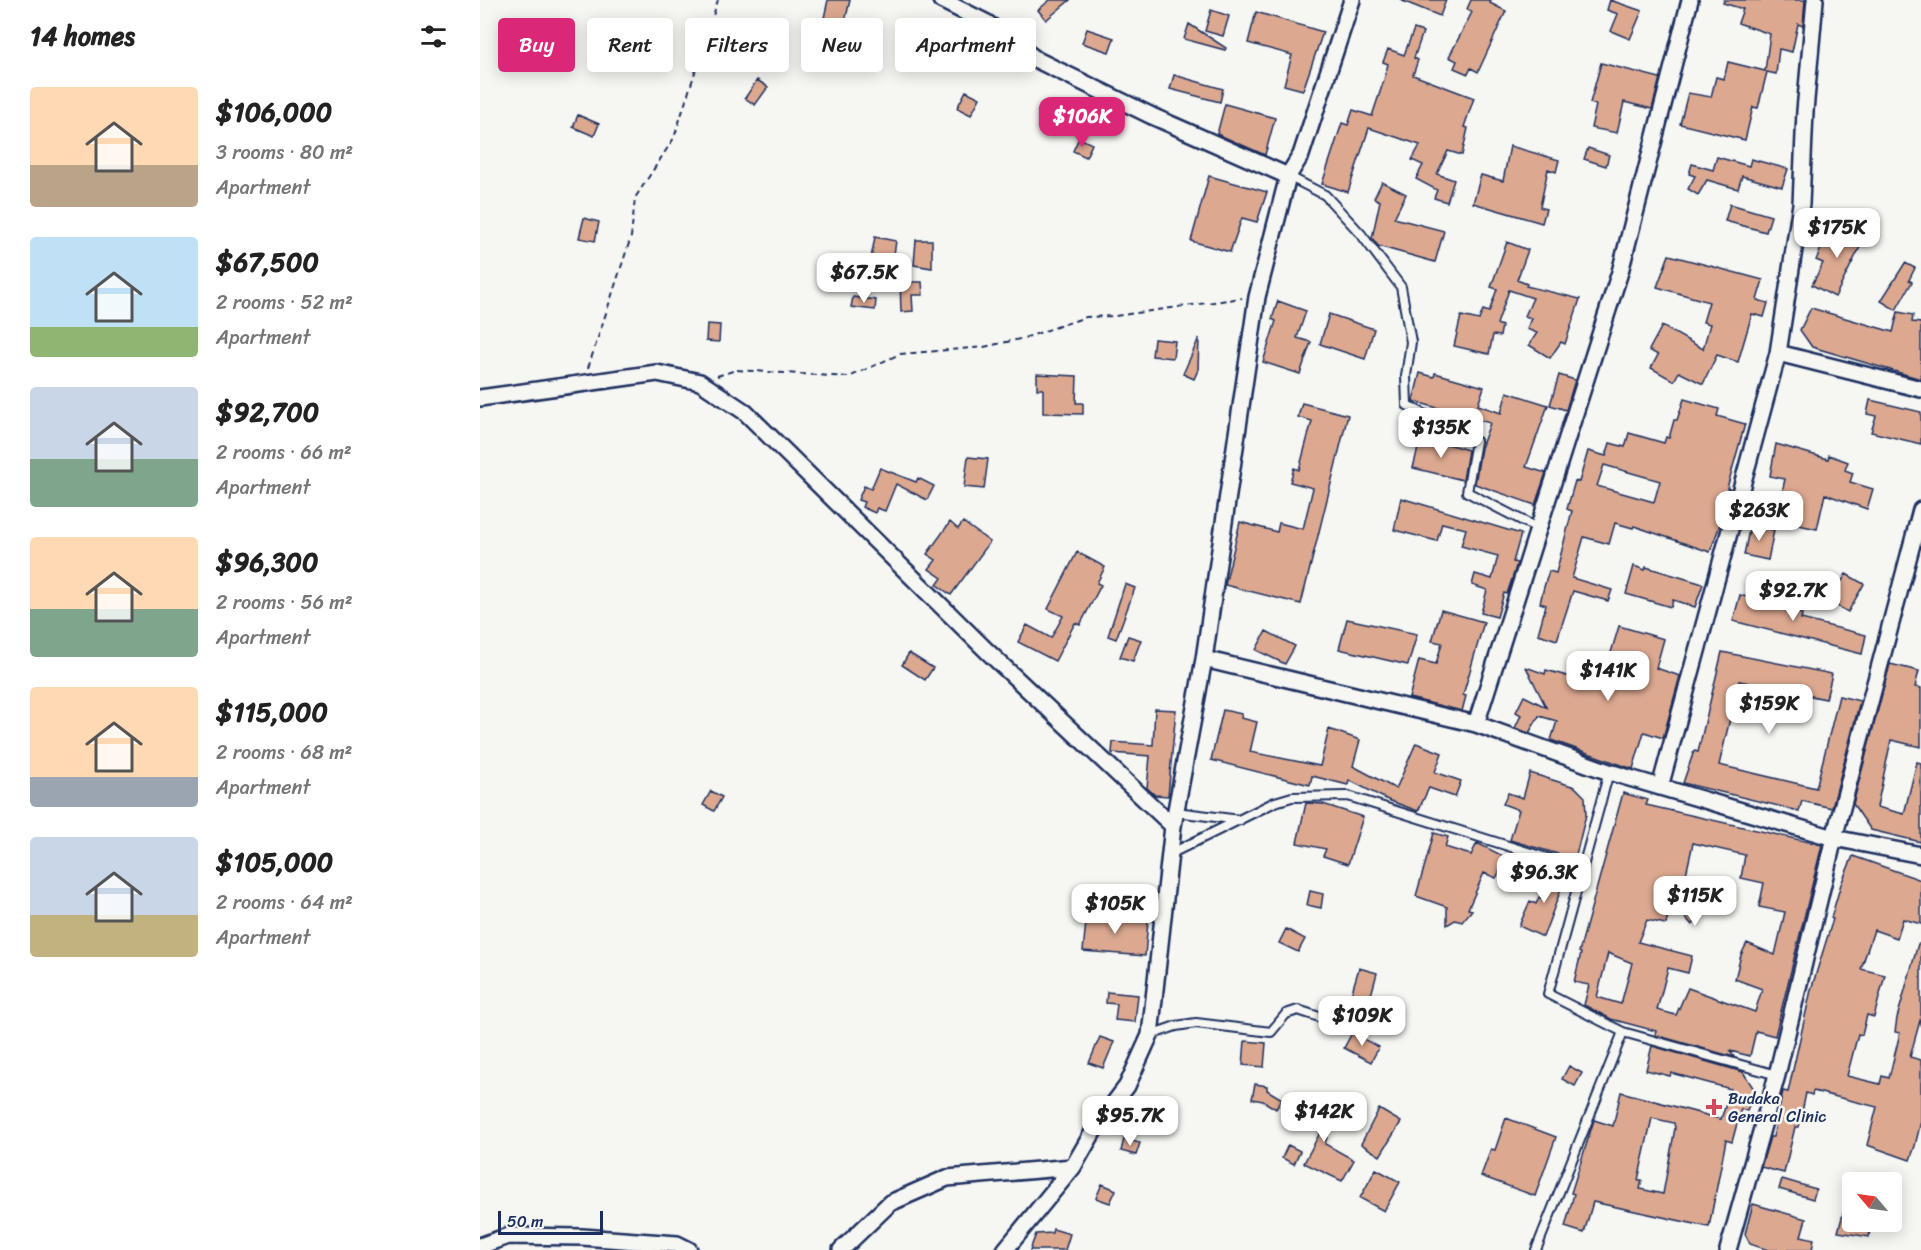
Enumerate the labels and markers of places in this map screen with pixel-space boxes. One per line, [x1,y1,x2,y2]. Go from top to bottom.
pin: $106K [1040,97,1124,148]
pin: $175K [1795,208,1879,259]
pin: $67.5K [815,253,913,304]
pin: $135K [1399,408,1483,459]
pin: $263K [1717,491,1801,542]
pin: $92.7K [1744,571,1842,622]
pin: $141K [1566,651,1650,702]
pin: $159K [1727,684,1811,735]
pin: $96.3K [1495,853,1593,904]
pin: $115K [1653,876,1737,927]
pin: $105K [1073,884,1157,935]
pin: $109K [1320,996,1404,1047]
place label: Budaka General Clinic [1728,1084,1826,1131]
pin: $142K [1282,1092,1366,1143]
pin: $95.7K [1081,1096,1179,1147]
marker: Budaka General Clinic [1705,1098,1723,1116]

